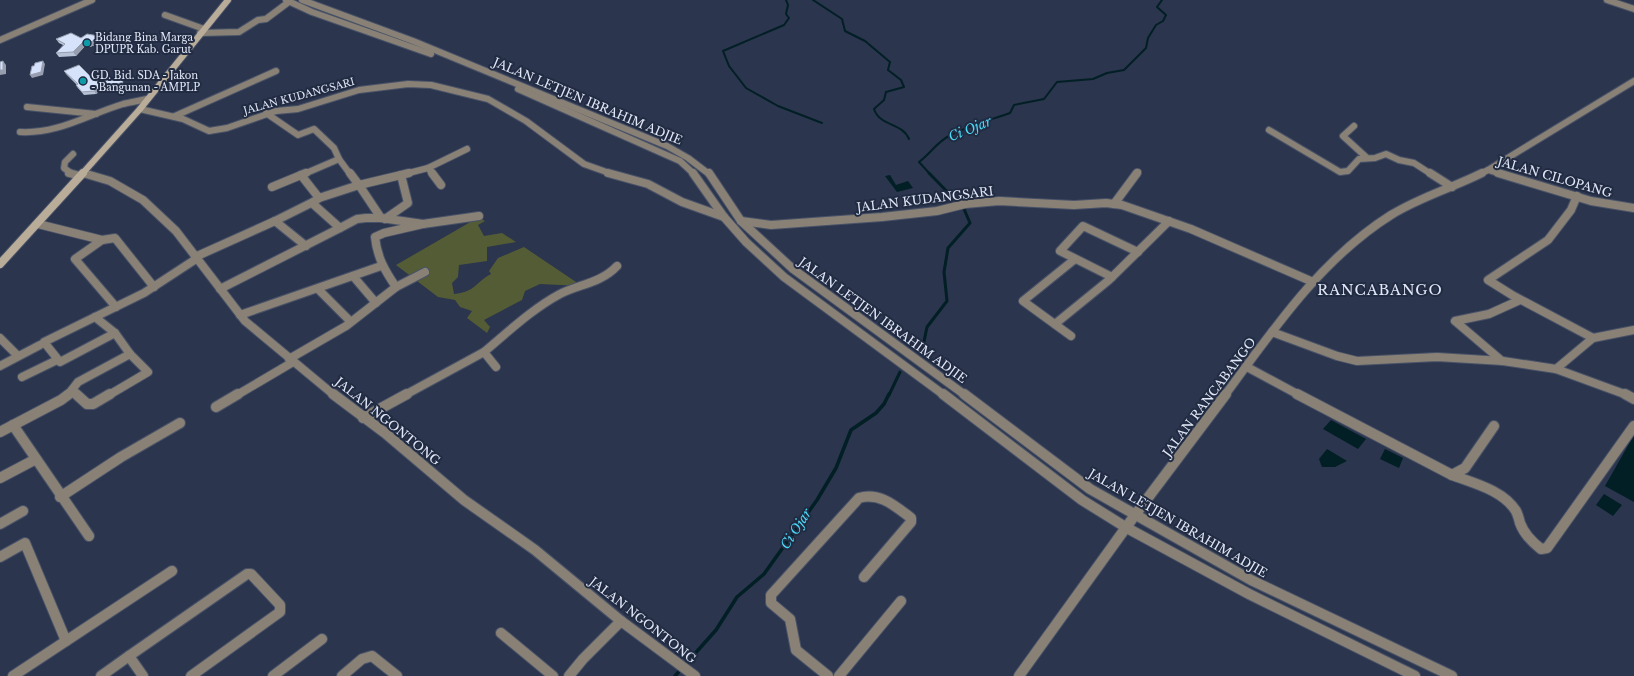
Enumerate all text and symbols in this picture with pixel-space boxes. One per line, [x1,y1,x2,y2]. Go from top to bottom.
place label: Bidang Bina Marga DPUPR Kab. Garut [95,31,193,56]
marker: Bidang Bina Marga DPUPR Kab. Garut [82,38,92,48]
street label: JALAN LETJEN IBRAHIM ADJIE [489,53,685,148]
place label: GD. Bid. SDA - Jakon - Bangunan - AMPLP [91,69,200,94]
street label: JALAN KUDANGSARI [240,75,356,118]
marker: GD. Bid. SDA - Jakon - Bangunan - AMPLP [78,76,88,86]
water label: Ci Ojar [946,112,995,145]
street label: JALAN CILOPANG [1494,153,1615,201]
street label: JALAN KUDANGSARI [854,183,994,215]
street label: JALAN LETJEN IBRAHIM ADJIE [794,253,970,386]
district label: RANCABANGO [1317,281,1443,299]
street label: JALAN RANCABANGO [1158,334,1259,461]
street label: JALAN NGONTONG [331,373,444,468]
street label: JALAN LETJEN IBRAHIM ADJIE [1084,464,1270,581]
water label: Ci Ojar [777,505,816,553]
street label: JALAN NGONTONG [585,572,700,667]

